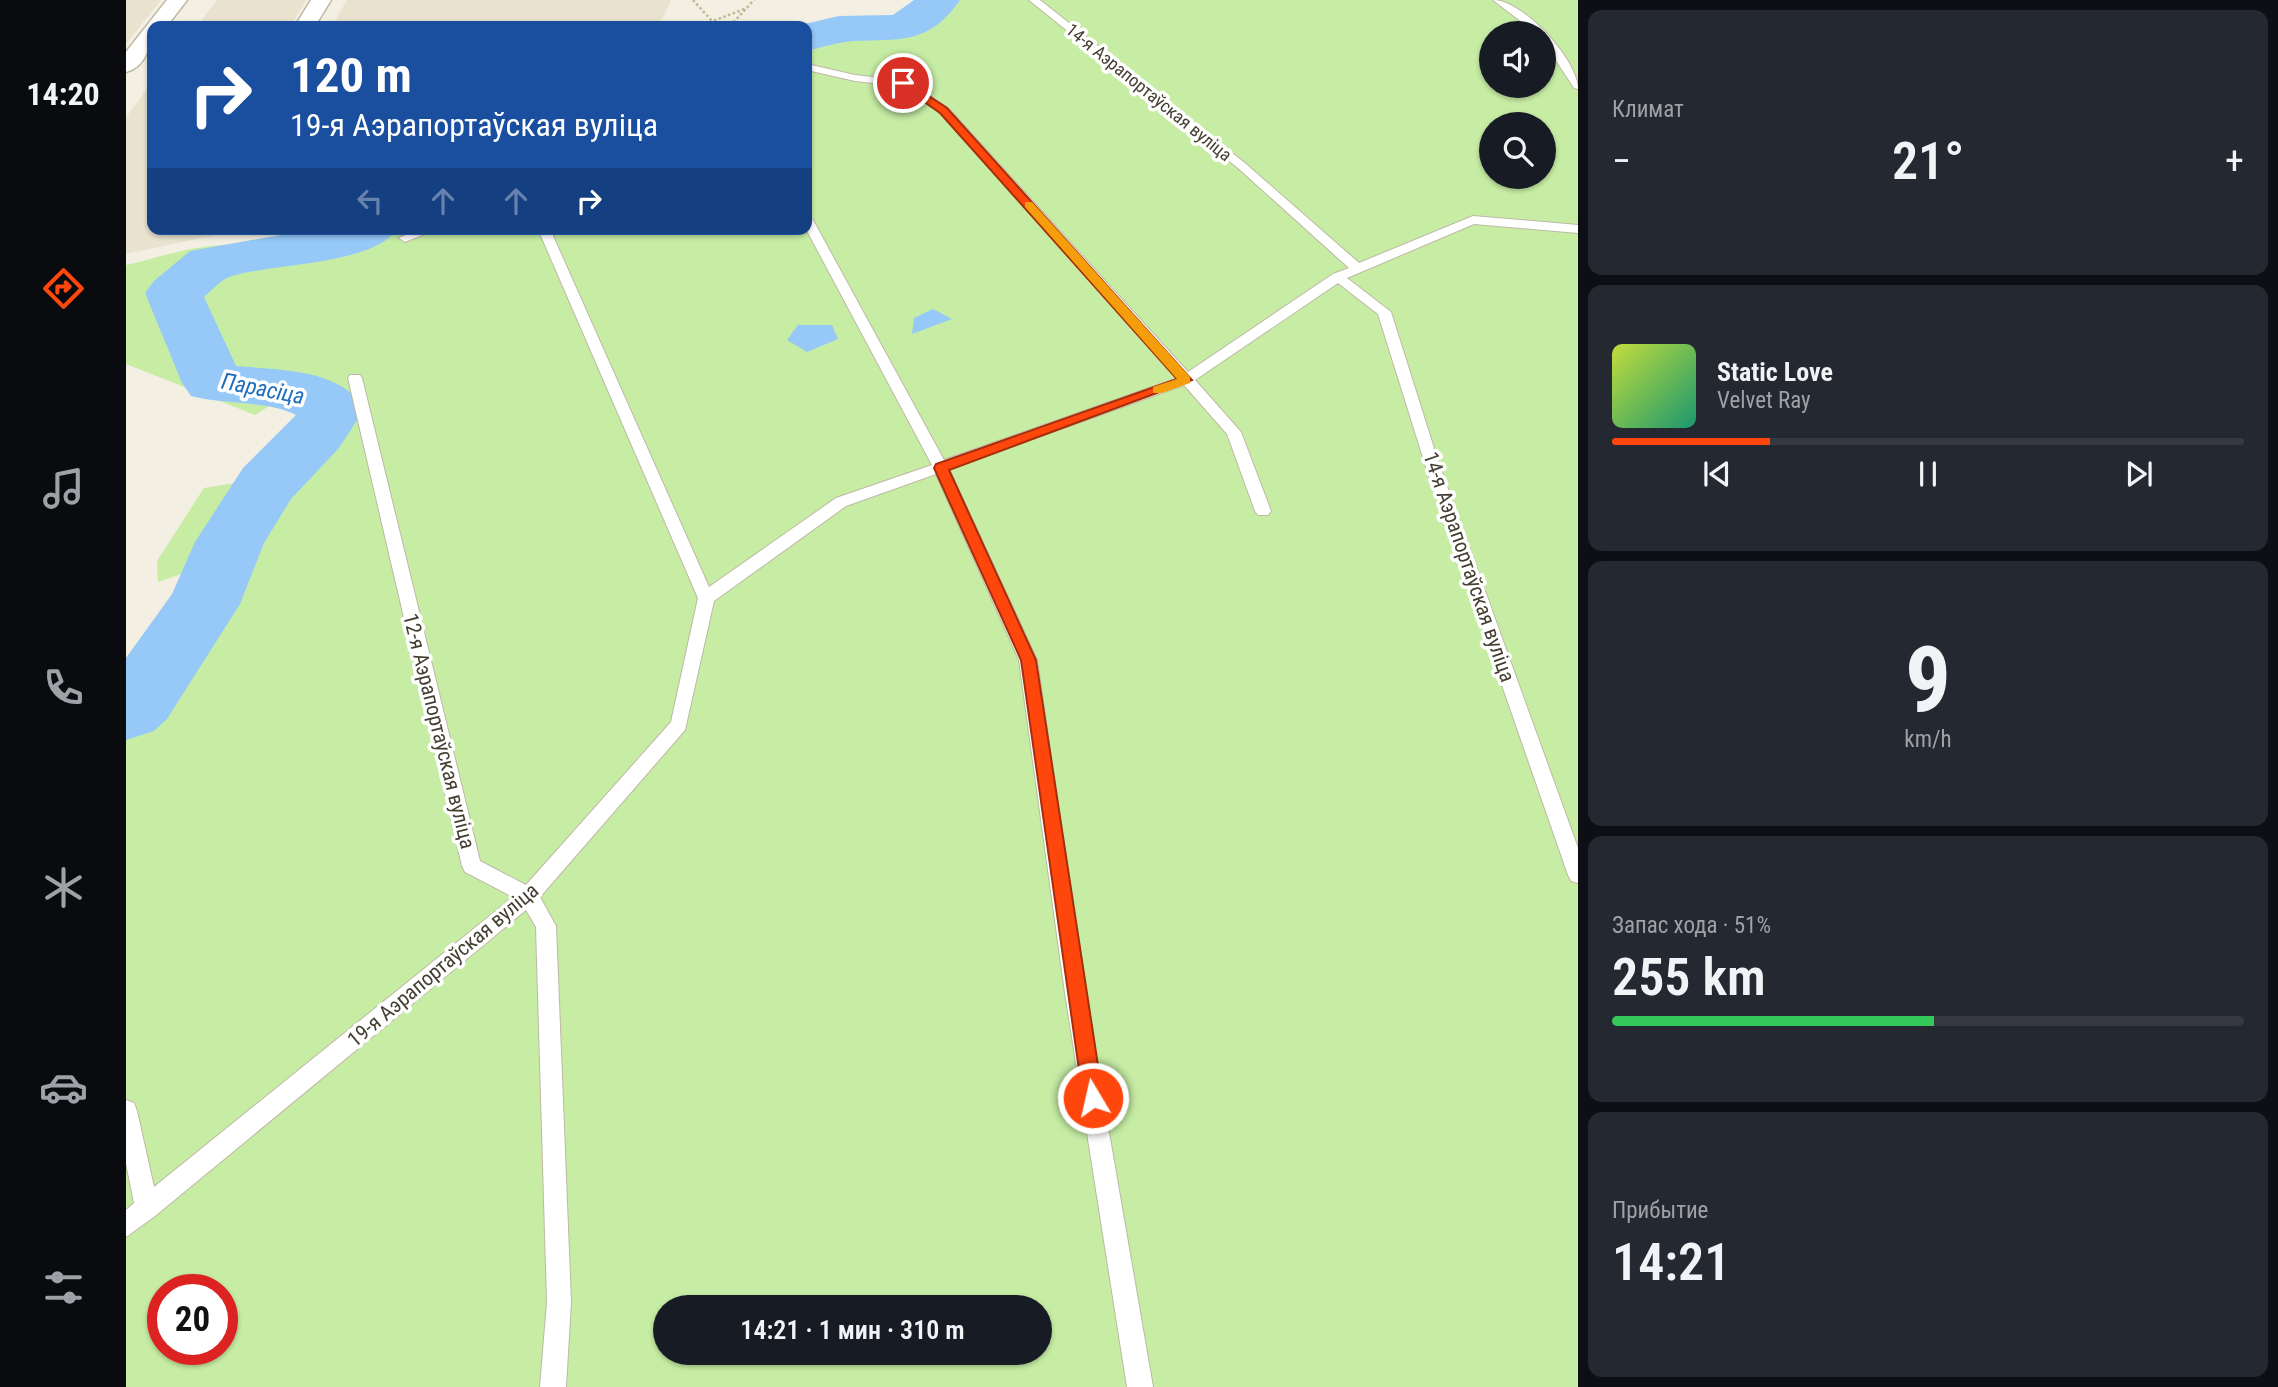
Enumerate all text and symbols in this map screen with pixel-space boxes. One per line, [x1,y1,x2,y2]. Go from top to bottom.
street label: 14-я Аэрапортаўская вуліца [1062,19,1236,165]
map controls [1479,21,1556,189]
button: sound [1479,21,1556,98]
text: 120 m [290,47,412,104]
icon: right [175,49,266,140]
pin [873,53,933,113]
icon: arrive [884,64,922,102]
text: 14:20 [26,75,100,113]
text: Климат [1612,96,1684,123]
text: 19-я Аэрапортаўская вуліца [290,106,658,144]
button: search [1479,112,1556,189]
text: 21° [1892,131,1964,192]
text: − [1612,139,1631,183]
text: + [2225,139,2244,183]
icon: left [351,182,389,220]
icon: ahead [424,182,462,220]
icon: ahead [497,182,535,220]
icon: right [570,182,608,220]
icon: directions [39,264,88,313]
text: Static Love [1717,357,1833,387]
water label: Парасіца [219,368,307,410]
text: Velvet Ray [1717,387,1811,414]
street label: 14-я Аэрапортаўская вуліца [1418,449,1520,685]
icon: previous [1698,455,1736,493]
icon: pause [1909,455,1947,493]
icon: next [2120,455,2158,493]
icon: music [39,464,88,513]
street label: 12-я Аэрапортаўская вуліца [398,611,480,851]
text: 9 [1905,627,1951,733]
icon: phone [39,663,88,712]
text: km/h [1904,726,1952,753]
icon: climate [39,863,88,912]
street label: 19-я Аэрапортаўская вуліца [343,878,543,1052]
text: Запас хода · 51% [1612,912,1771,939]
text: 255 km [1612,947,1766,1008]
position arrow [1056,1061,1130,1135]
icon: car [39,1063,88,1112]
text: Прибытие [1612,1197,1708,1224]
text: 14:21 [1612,1232,1730,1293]
icon: filters [39,1263,88,1312]
speed limit sign: 20 [147,1274,238,1365]
text: 14:21 · 1 мин · 310 m [740,1315,965,1345]

